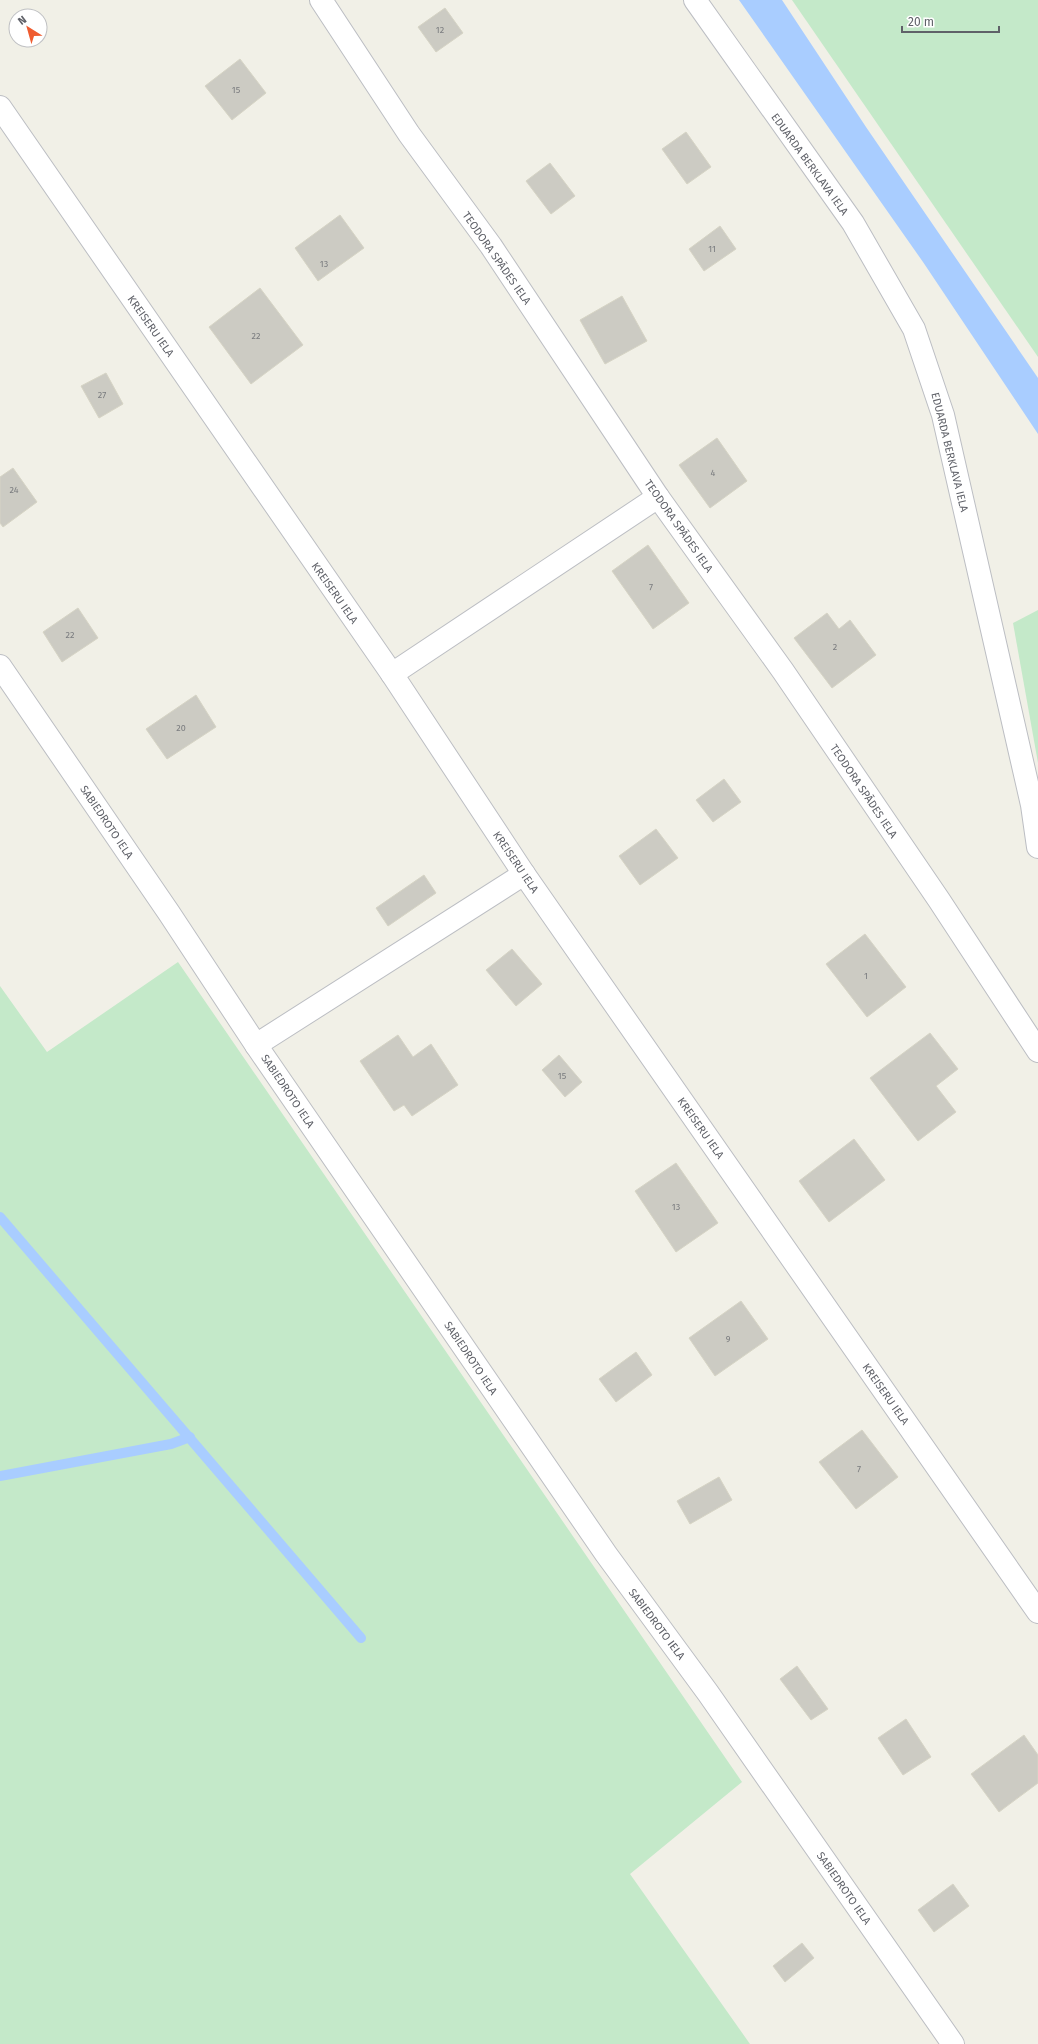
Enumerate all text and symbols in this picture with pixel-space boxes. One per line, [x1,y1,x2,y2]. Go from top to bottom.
north arrow [8,8,48,48]
scale bar [902,8,999,34]
text: N [15,13,29,28]
text: 20 m [908,15,934,29]
house number: 12 [436,25,444,35]
house number: 15 [232,85,241,95]
street label: EDUARDA BERKLAVA IELA [768,111,851,218]
street label: TEODORA SPĀDES IELA [460,209,534,308]
house number: 11 [708,244,716,254]
house number: 13 [320,259,328,269]
street label: KREISERU IELA [125,293,177,360]
house number: 22 [252,331,260,341]
house number: 27 [98,390,106,400]
street label: EDUARDA BERKLAVA IELA [928,391,971,514]
house number: 4 [711,468,716,478]
street label: TEODORA SPĀDES IELA [642,477,716,576]
house number: 24 [9,485,19,495]
street label: KREISERU IELA [309,560,361,627]
house number: 7 [649,582,653,592]
house number: 22 [66,630,74,640]
house number: 2 [833,642,837,652]
house number: 20 [176,723,186,733]
street label: TEODORA SPĀDES IELA [827,742,900,841]
street label: SABIEDROTO IELA [77,783,136,862]
street label: KREISERU IELA [490,829,541,896]
house number: 1 [864,971,868,981]
street label: SABIEDROTO IELA [258,1052,317,1131]
house number: 15 [558,1071,567,1081]
street label: KREISERU IELA [675,1095,727,1162]
house number: 13 [672,1202,680,1212]
street label: SABIEDROTO IELA [441,1319,500,1398]
house number: 9 [726,1334,731,1344]
street label: KREISERU IELA [860,1361,912,1428]
house number: 7 [857,1464,861,1474]
street label: SABIEDROTO IELA [626,1586,688,1663]
street label: SABIEDROTO IELA [814,1849,874,1928]

